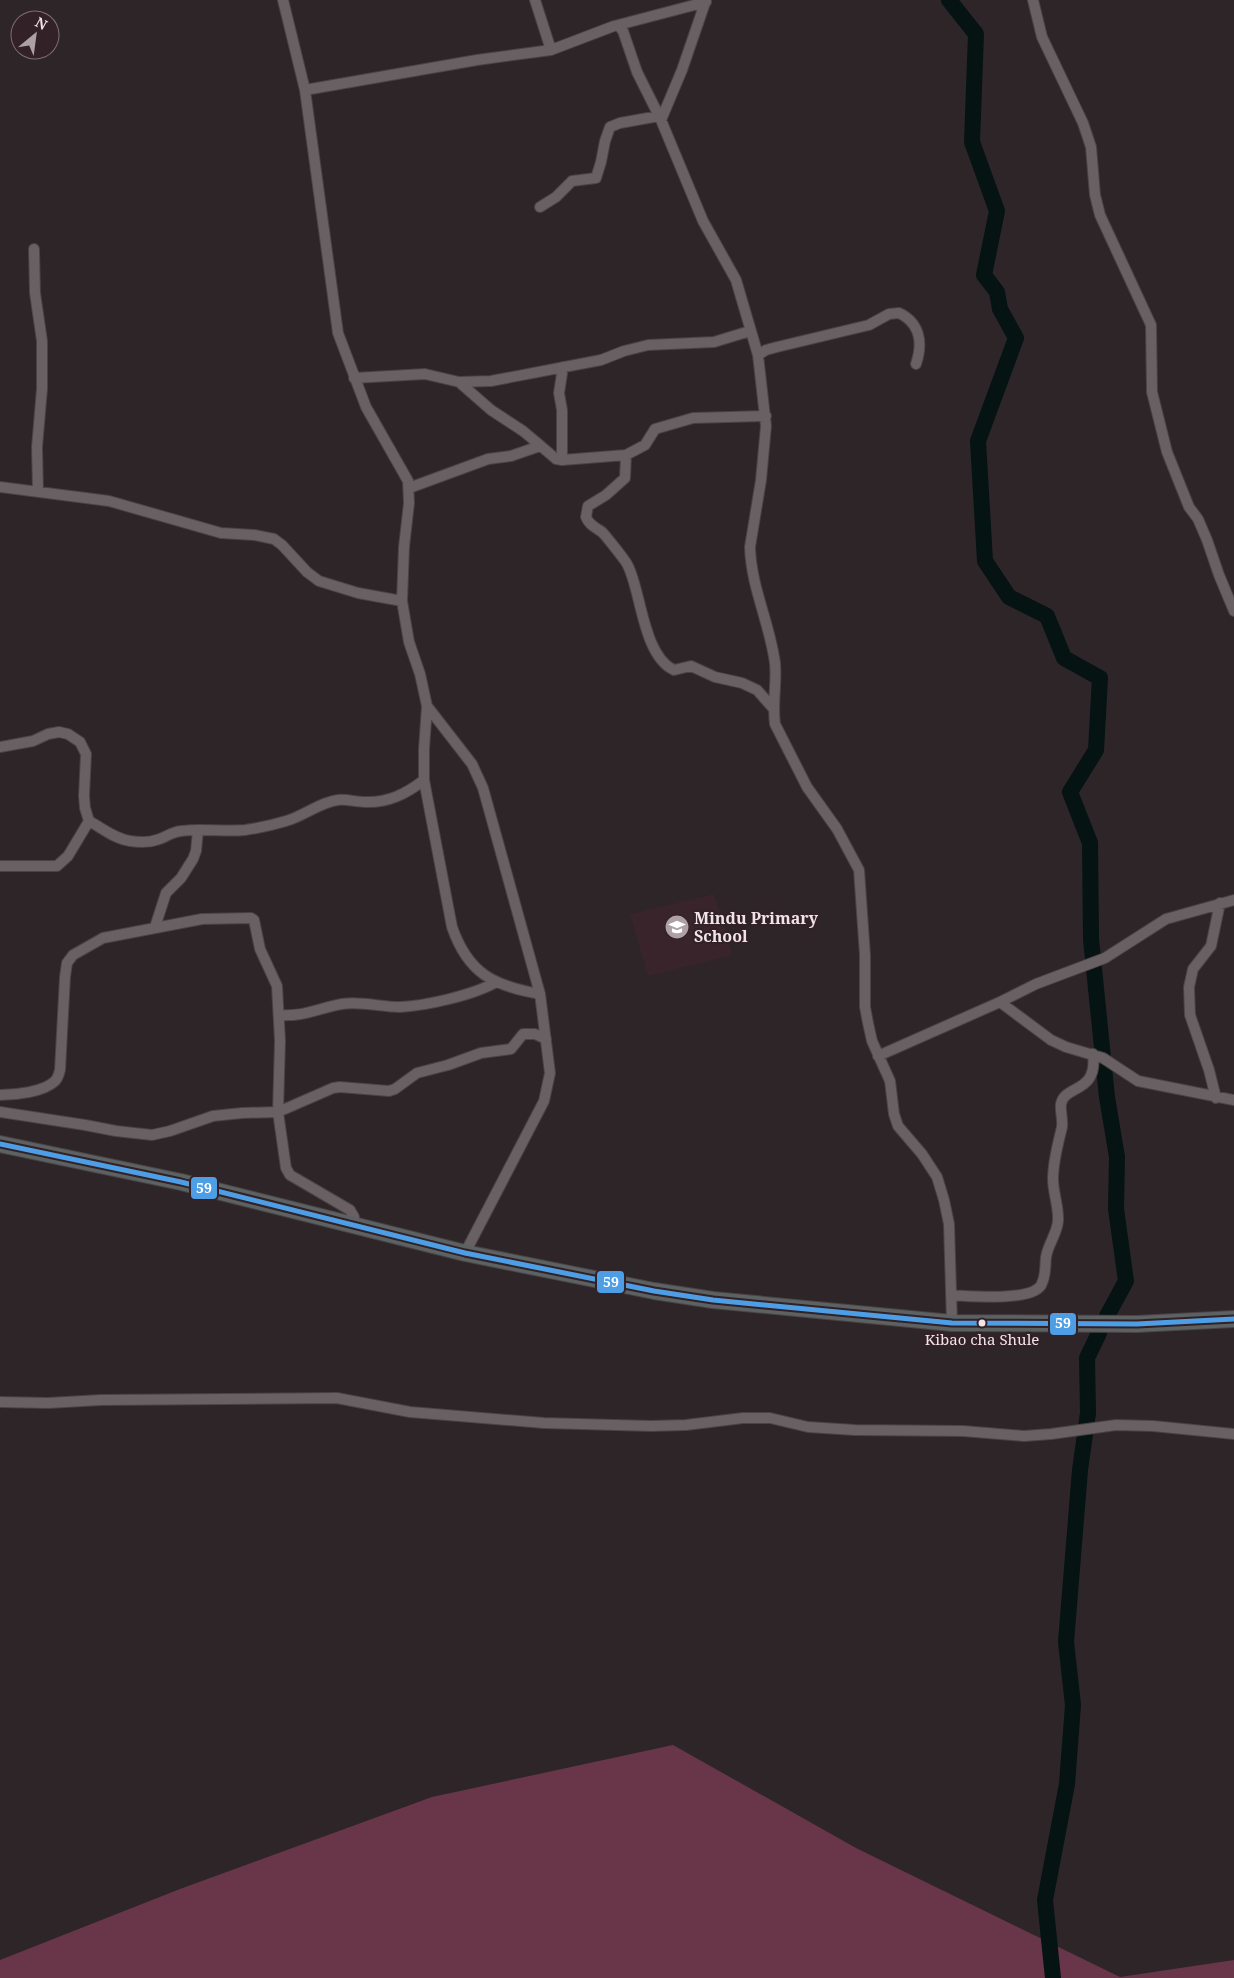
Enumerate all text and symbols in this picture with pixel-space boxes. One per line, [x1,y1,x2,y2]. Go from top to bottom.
north arrow [10,10,60,60]
text: N [32,12,51,34]
place label: Mindu Primary School [694,907,819,947]
school or university icon: Mindu Primary School [664,914,690,940]
line badge: 59 [190,1176,218,1200]
text: 59 [196,1178,212,1197]
line badge: 59 [596,1270,625,1294]
text: 59 [603,1272,619,1291]
line badge: 59 [1049,1312,1077,1336]
text: 59 [1055,1313,1071,1332]
marker: Kibao cha Shule [977,1318,987,1328]
place label: Kibao cha Shule [925,1329,1039,1349]

